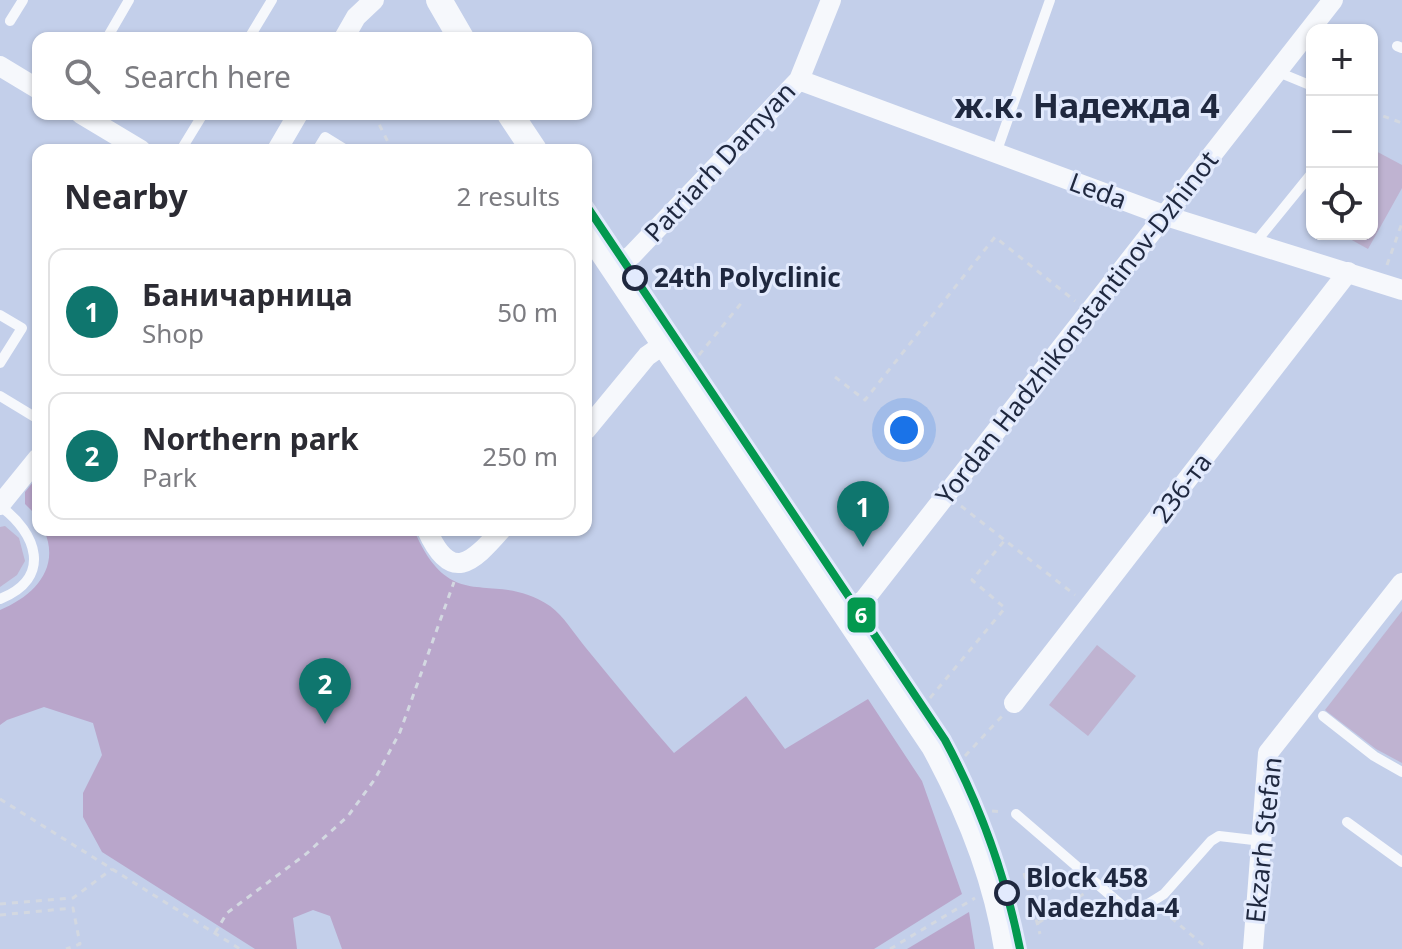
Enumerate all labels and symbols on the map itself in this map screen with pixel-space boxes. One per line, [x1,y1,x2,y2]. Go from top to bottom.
street label: Patriarh Damyan [635,73,803,249]
district label: ж.к. Надежда 4 [954,82,1220,128]
street label: Yordan Hadzhikonstantinov-Dzhinot [927,143,1226,512]
street label: Leda [1065,163,1132,217]
place label: 24th Polyclinic [654,259,841,295]
marker: 24th Polyclinic [623,266,647,290]
your location [884,410,924,450]
street label: 236-та [1143,445,1219,530]
pin: 1 [837,481,889,547]
line badge: 6 [846,596,877,634]
text: 6 [855,599,867,629]
pin: 2 [299,658,351,724]
street label: Ekzarh Stefan [1236,755,1290,925]
place label: Block 458 Nadezhda-4 [1026,859,1179,925]
marker: Block 458 Nadezhda-4 [995,881,1019,905]

